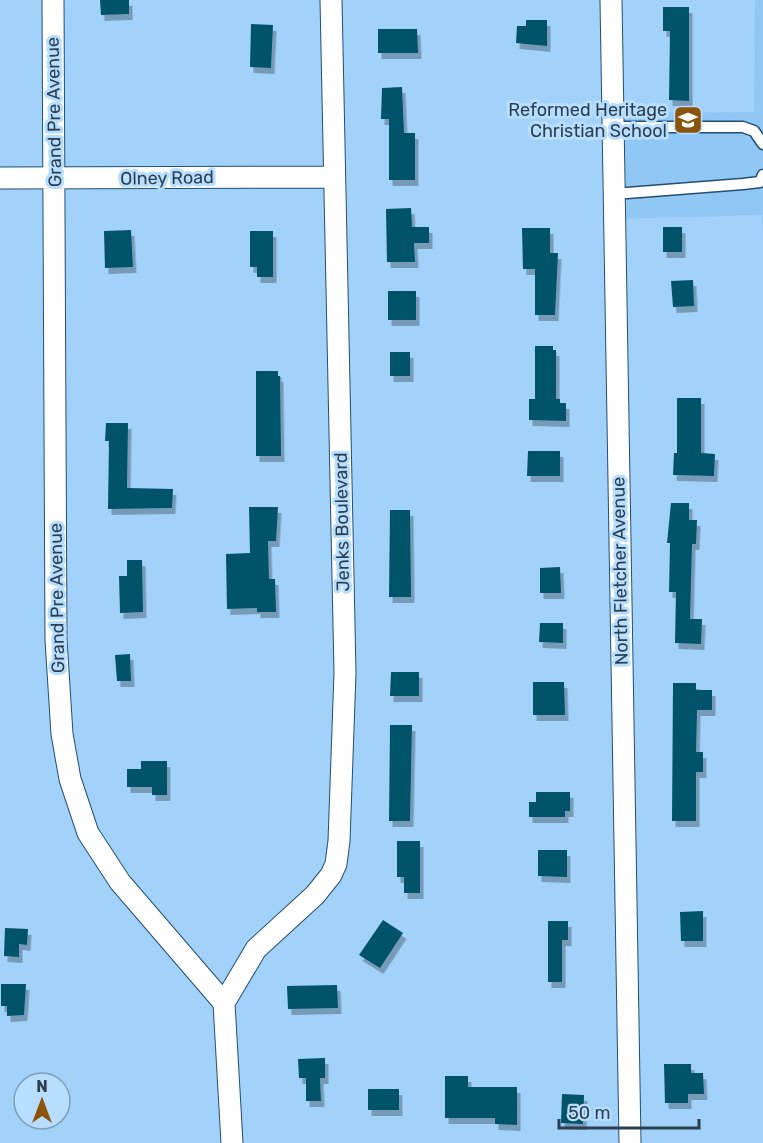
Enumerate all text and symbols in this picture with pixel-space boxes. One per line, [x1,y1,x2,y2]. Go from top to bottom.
street label: Grand Pre Avenue [42,37,66,187]
place label: Reformed Heritage Christian School [508,99,667,142]
school or university icon: Reformed Heritage Christian School [672,104,704,136]
street label: Olney Road [120,166,214,190]
street label: Jenks Boulevard [330,452,354,592]
street label: North Fletcher Avenue [607,477,633,665]
street label: Grand Pre Avenue [45,523,69,673]
north arrow [12,1071,72,1131]
text: N [36,1077,48,1096]
scale bar [559,1092,698,1130]
text: 50 m [568,1102,611,1124]

